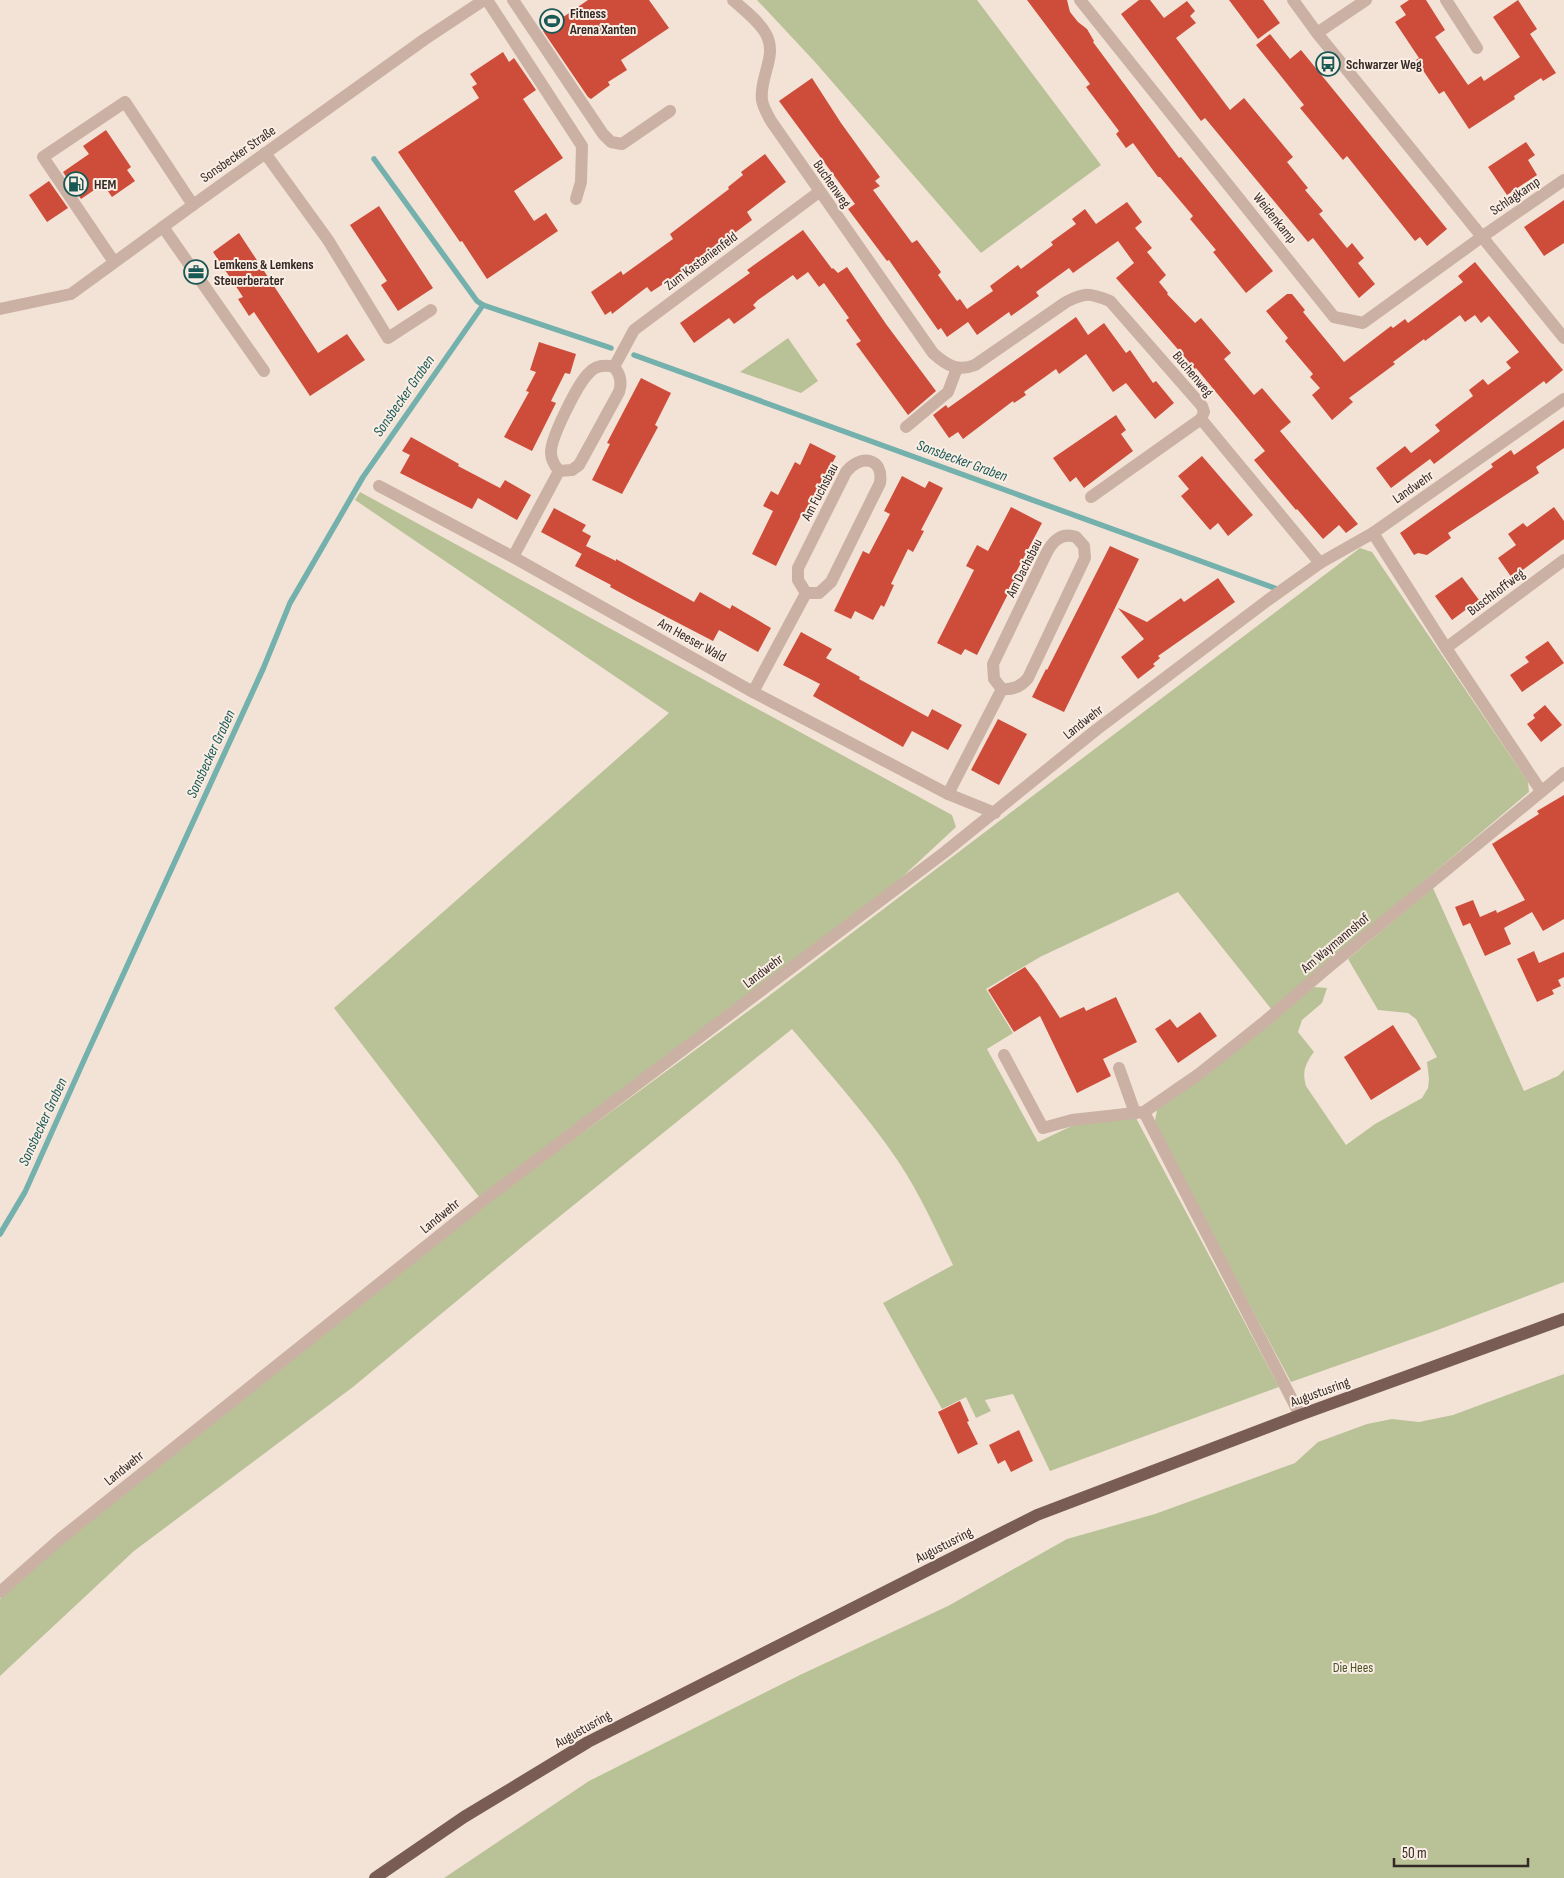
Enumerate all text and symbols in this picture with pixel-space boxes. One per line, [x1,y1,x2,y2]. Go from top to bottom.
place label: Fitness Arena Xanten [569,5,636,38]
sports icon: Fitness Arena Xanten [539,8,565,34]
bus stop icon: Schwarzer Weg [1315,51,1341,77]
place label: Schwarzer Weg [1346,56,1422,73]
street label: Sonsbecker Straße [197,122,279,186]
street label: Buchenweg [809,157,855,211]
fuel station icon: HEM [63,171,89,197]
street label: Schlagkamp [1487,173,1543,219]
place label: HEM [94,176,117,193]
street label: Weidenkamp [1249,189,1301,247]
street label: Zum Kastanienfeld [661,228,741,294]
place label: Lemkens & Lemkens Steuerberater [214,256,314,289]
office icon: Lemkens & Lemkens Steuerberater [183,259,209,285]
street label: Buchenweg [1169,348,1217,401]
water label: Sonsbecker Graben [369,352,439,440]
water label: Sonsbecker Graben [914,436,1010,486]
street label: Am Fuchsbau [797,460,842,524]
street label: Landwehr [1389,467,1437,507]
street label: Am Dachsbau [1002,536,1046,601]
street label: Buschhoffweg [1464,565,1528,619]
street label: Am Heeser Wald [654,614,729,666]
street label: Landwehr [1060,701,1106,743]
water label: Sonsbecker Graben [182,707,240,801]
street label: Am Waymannshof [1297,909,1373,977]
street label: Landwehr [740,950,786,992]
water label: Sonsbecker Graben [14,1075,72,1169]
street label: Landwehr [417,1195,463,1237]
street label: Augustusring [1287,1373,1352,1411]
street label: Landwehr [101,1447,147,1489]
street label: Augustusring [912,1523,976,1567]
park label: Die Hees [1333,1659,1373,1676]
street label: Augustusring [551,1706,614,1752]
scale bar [1394,1836,1528,1868]
text: 50 m [1402,1844,1427,1863]

